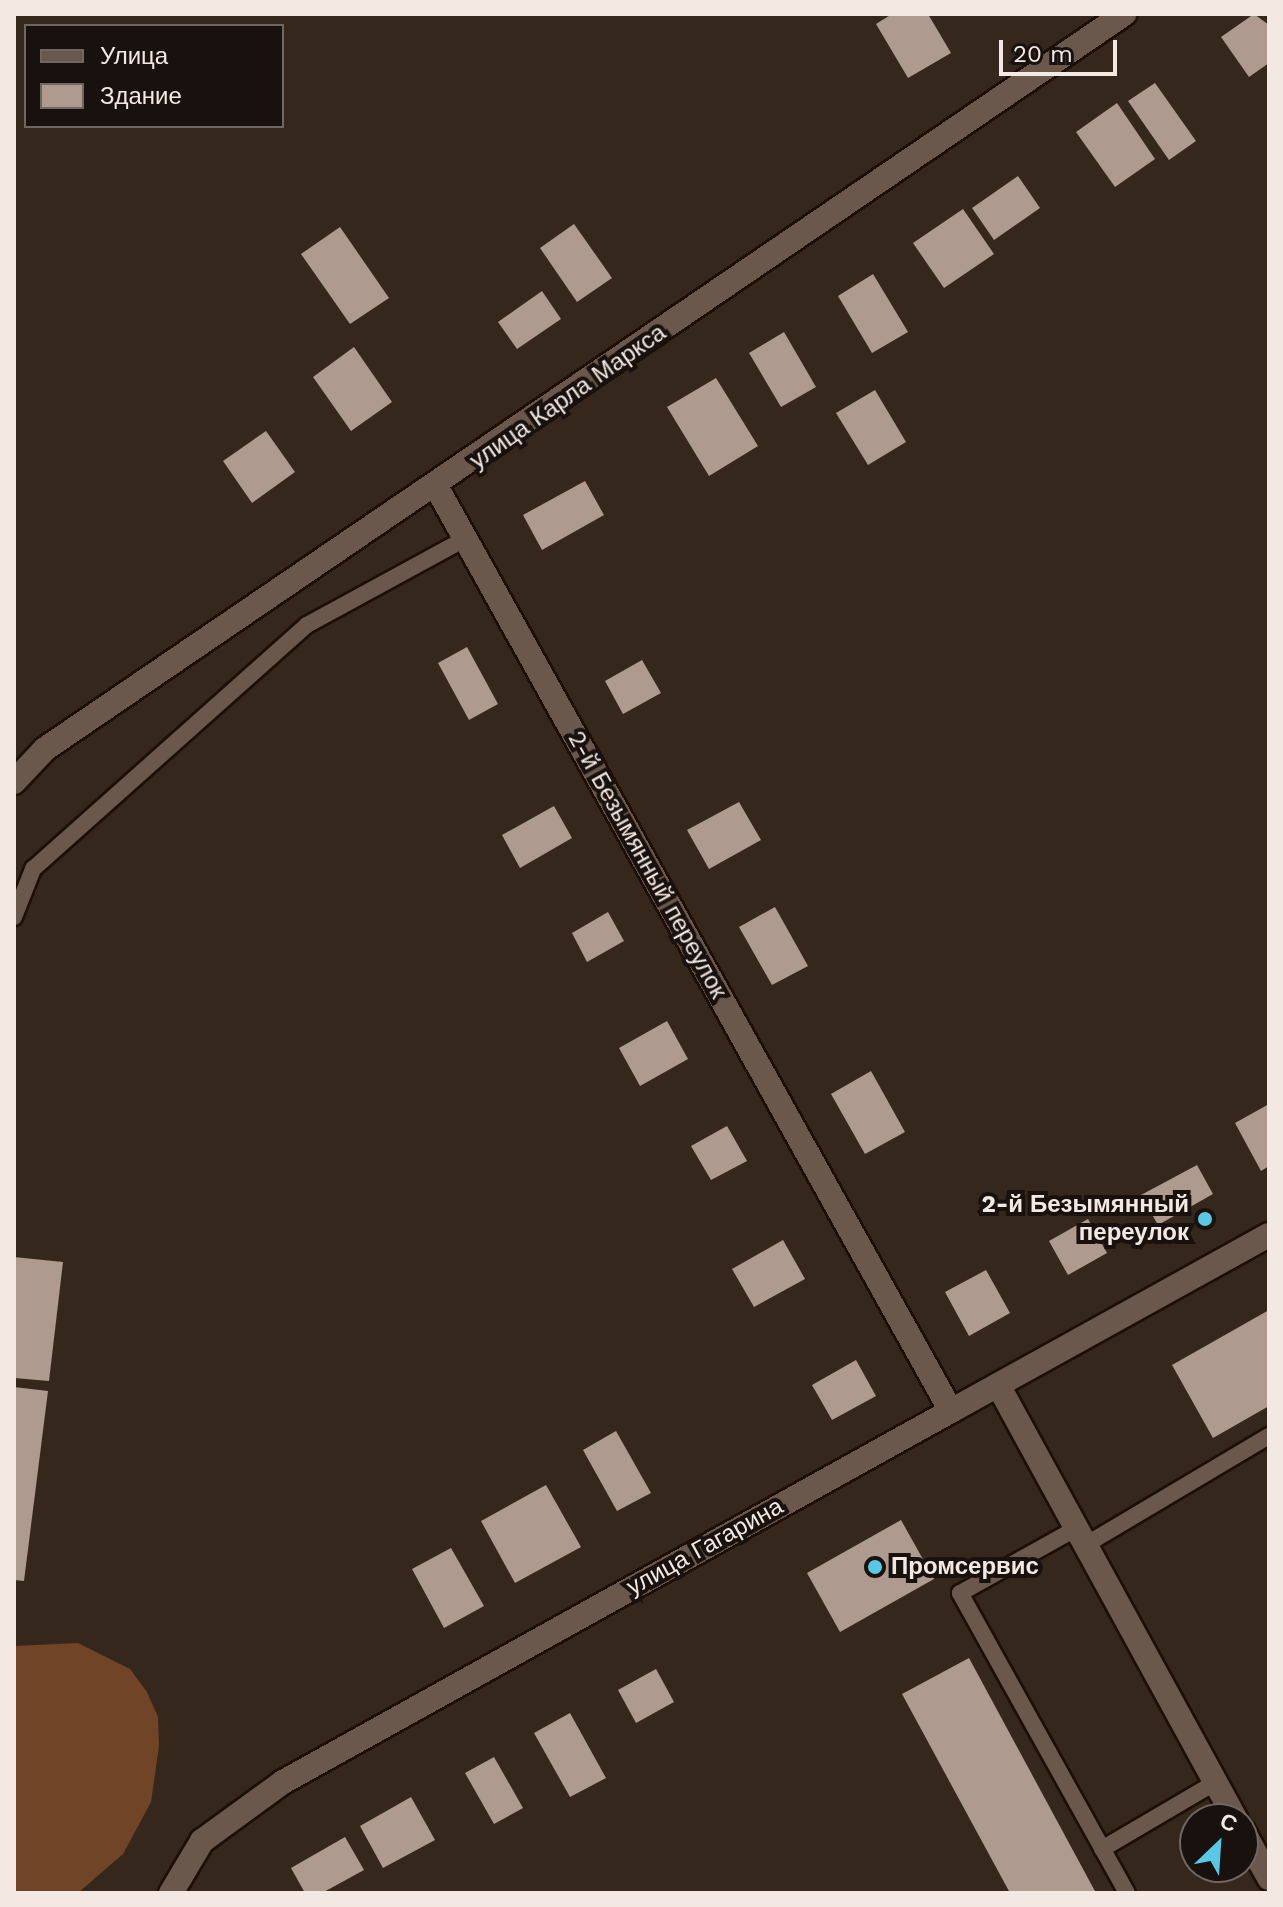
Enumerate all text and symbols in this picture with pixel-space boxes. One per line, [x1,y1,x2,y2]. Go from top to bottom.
legend [24,24,284,128]
scale bar [1003,24,1121,74]
text: 20 m [1013,40,1073,68]
text: Улица [100,42,168,70]
text: Здание [100,82,182,110]
street label: улица Карла Маркса [464,318,672,476]
street label: 2-й Безымянный переулок [561,726,733,1004]
place label: 2-й Безымянный переулок [982,1191,1189,1247]
marker: 2-й Безымянный переулок [1196,1210,1214,1228]
street label: улица Гагарина [622,1492,788,1602]
place label: Промсервис [891,1553,1039,1581]
marker: Промсервис [866,1558,884,1576]
north arrow [1179,1803,1259,1883]
text: С [1216,1808,1241,1837]

